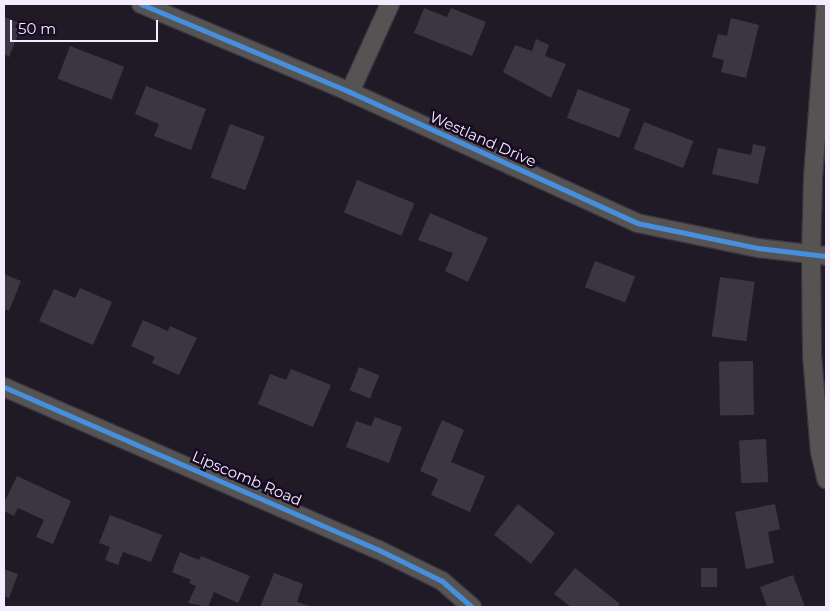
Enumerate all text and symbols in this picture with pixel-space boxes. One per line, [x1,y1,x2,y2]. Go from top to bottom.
scale bar [12,10,160,42]
text: 50 m [18,19,56,38]
street label: Westland Drive [427,107,539,171]
street label: Lipscomb Road [189,447,305,509]

